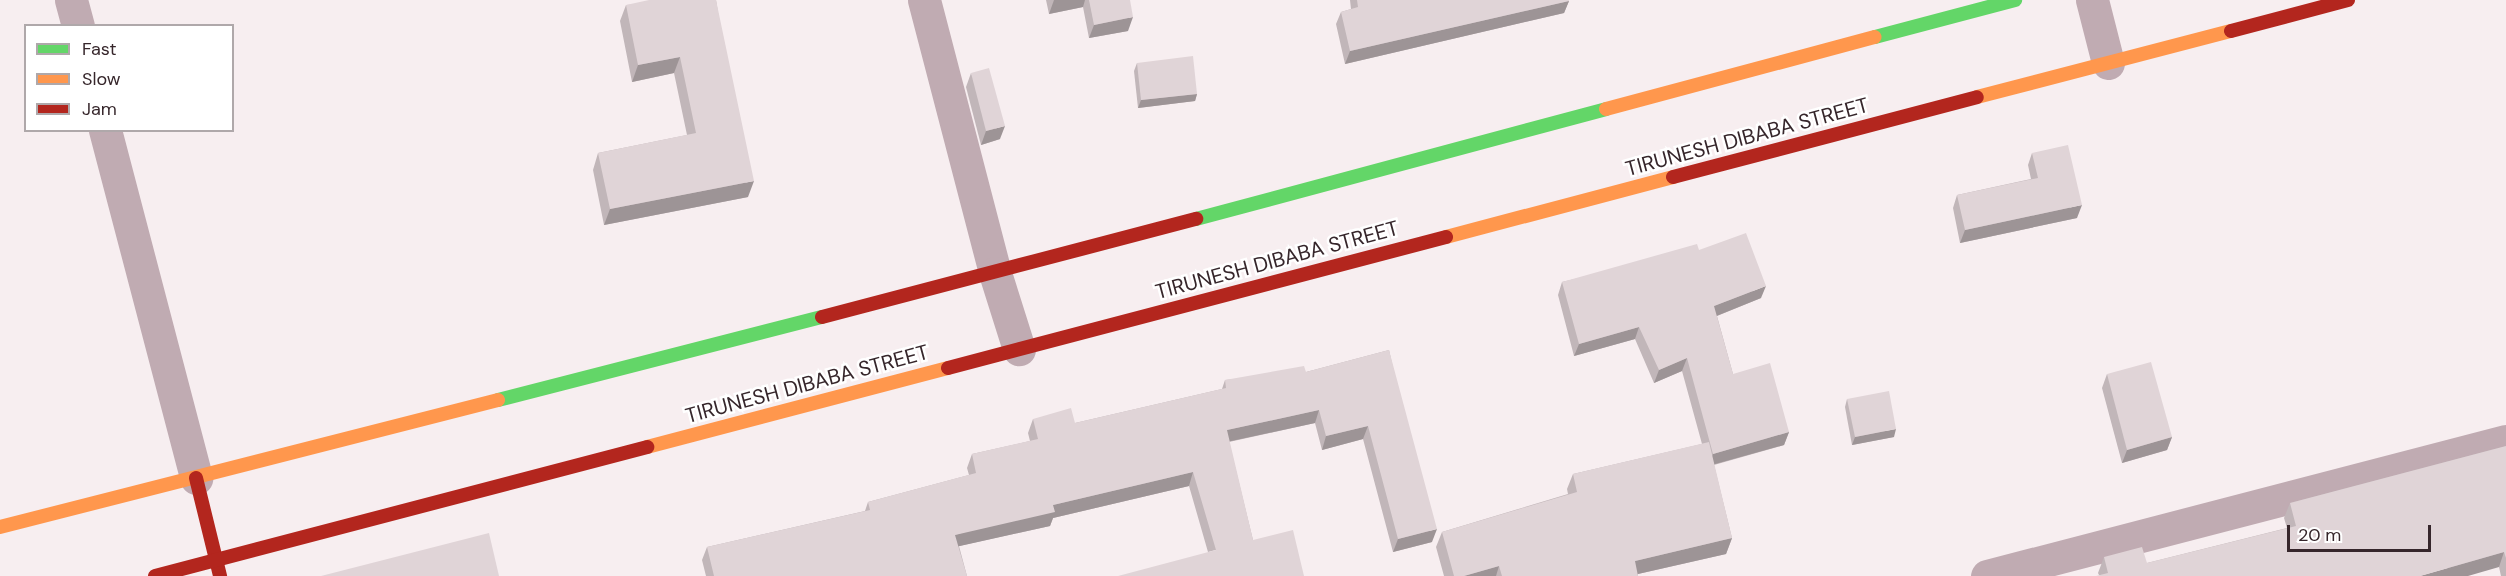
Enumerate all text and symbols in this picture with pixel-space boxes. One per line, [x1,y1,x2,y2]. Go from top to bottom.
legend [24,24,234,132]
text: Fast [82,37,117,61]
text: Slow [82,67,121,91]
street label: TIRUNESH DIBABA STREET [1623,92,1871,182]
text: Jam [82,97,117,121]
street label: TIRUNESH DIBABA STREET [1153,215,1401,305]
street label: TIRUNESH DIBABA STREET [683,339,931,429]
scale bar [2290,513,2434,551]
text: 20 m [2298,523,2341,547]

